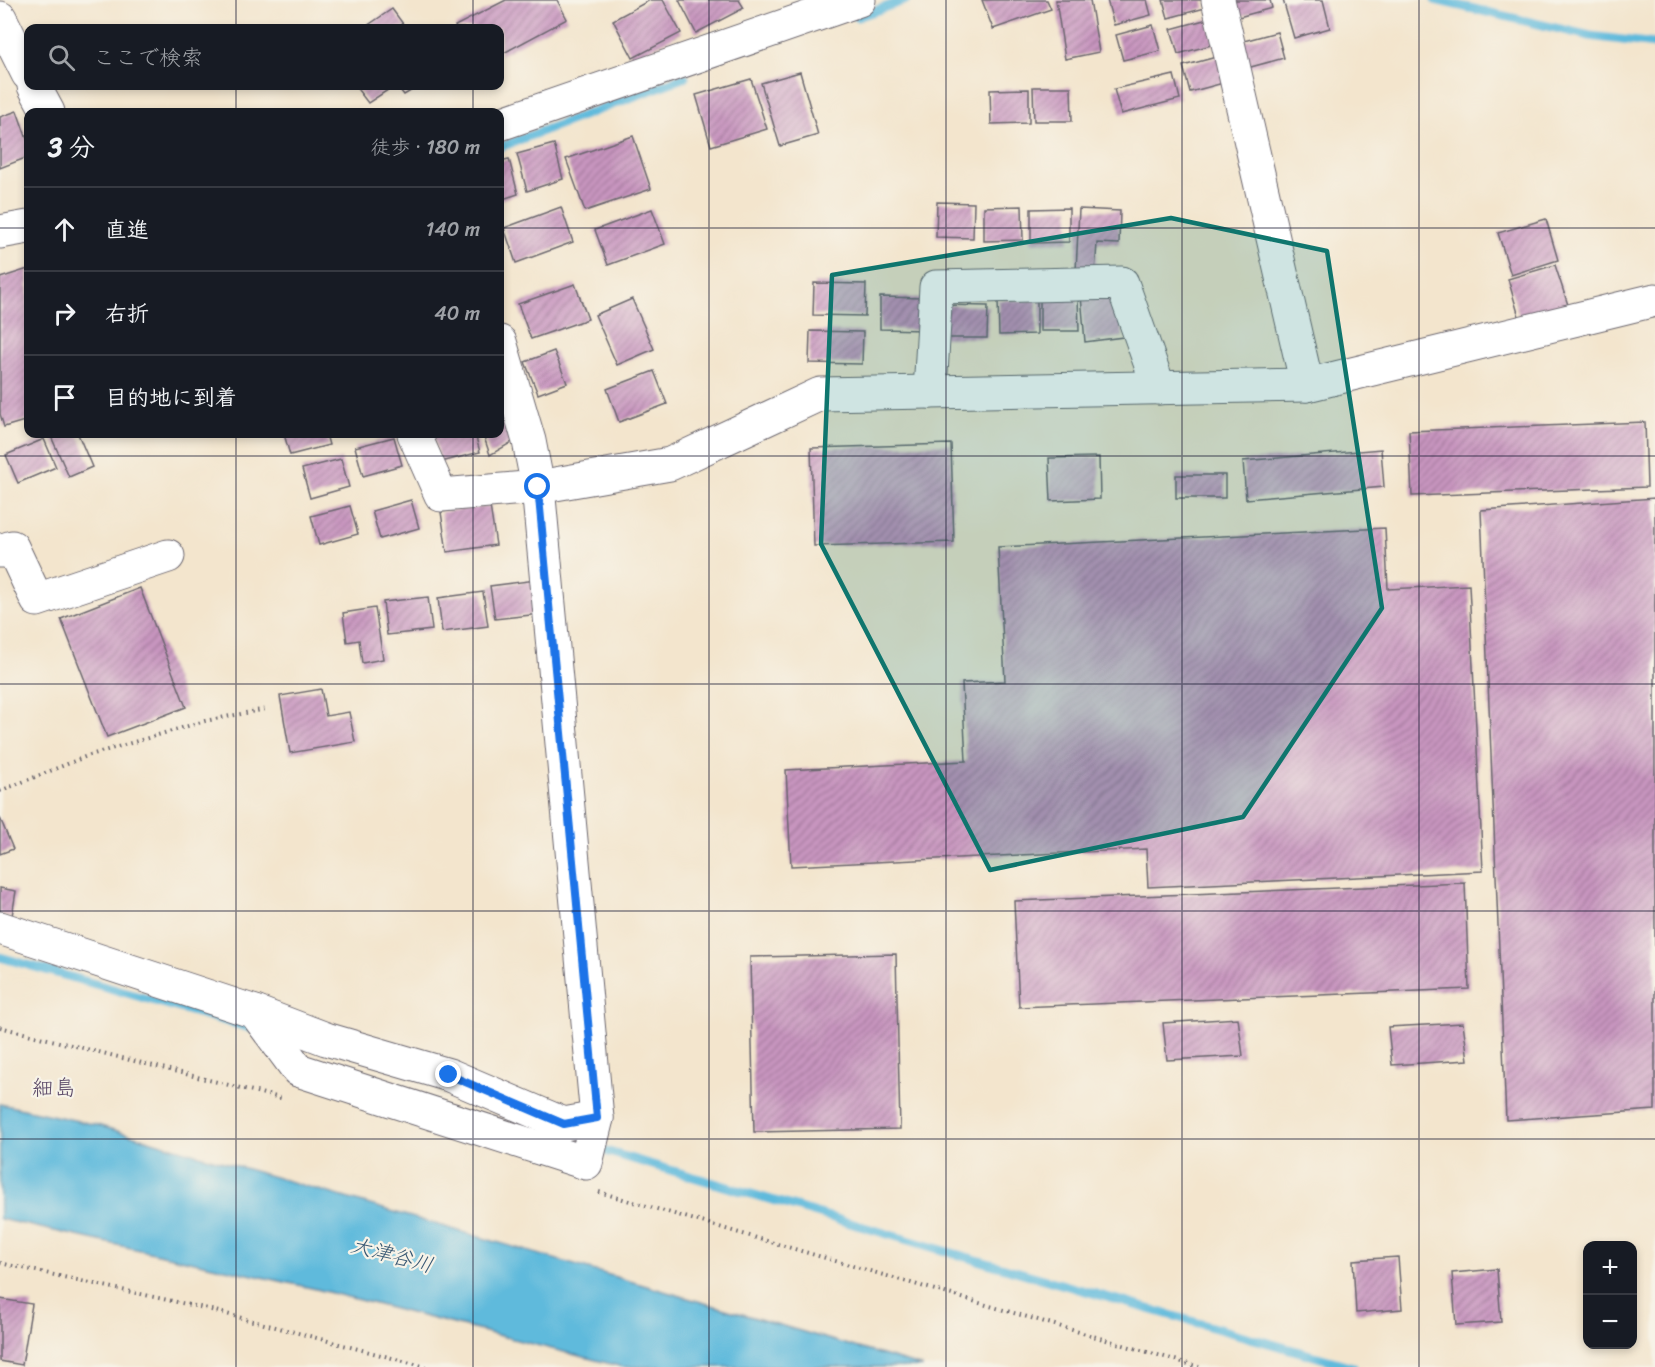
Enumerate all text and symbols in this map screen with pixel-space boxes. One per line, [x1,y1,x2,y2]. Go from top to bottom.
search box [24,24,504,90]
text: ここで検索 [93,38,203,77]
icon: search [45,41,78,74]
text: 3 分 [48,124,95,170]
text: 徒歩 · 180 m [370,130,480,165]
text: 直進 [105,210,149,249]
text: 140 m [426,212,480,247]
icon: ahead [48,213,81,246]
text: 右折 [105,294,149,333]
text: 40 m [434,296,480,331]
icon: right [48,297,81,330]
text: 目的地に到着 [105,378,237,417]
icon: arrive [48,381,81,414]
route start [524,473,550,499]
route end [435,1061,461,1087]
district label: 細島 [32,1068,76,1107]
water label: 大津谷川 [347,1226,437,1284]
map controls [1583,1241,1637,1349]
button: + [1583,1241,1637,1295]
button: − [1583,1295,1637,1349]

